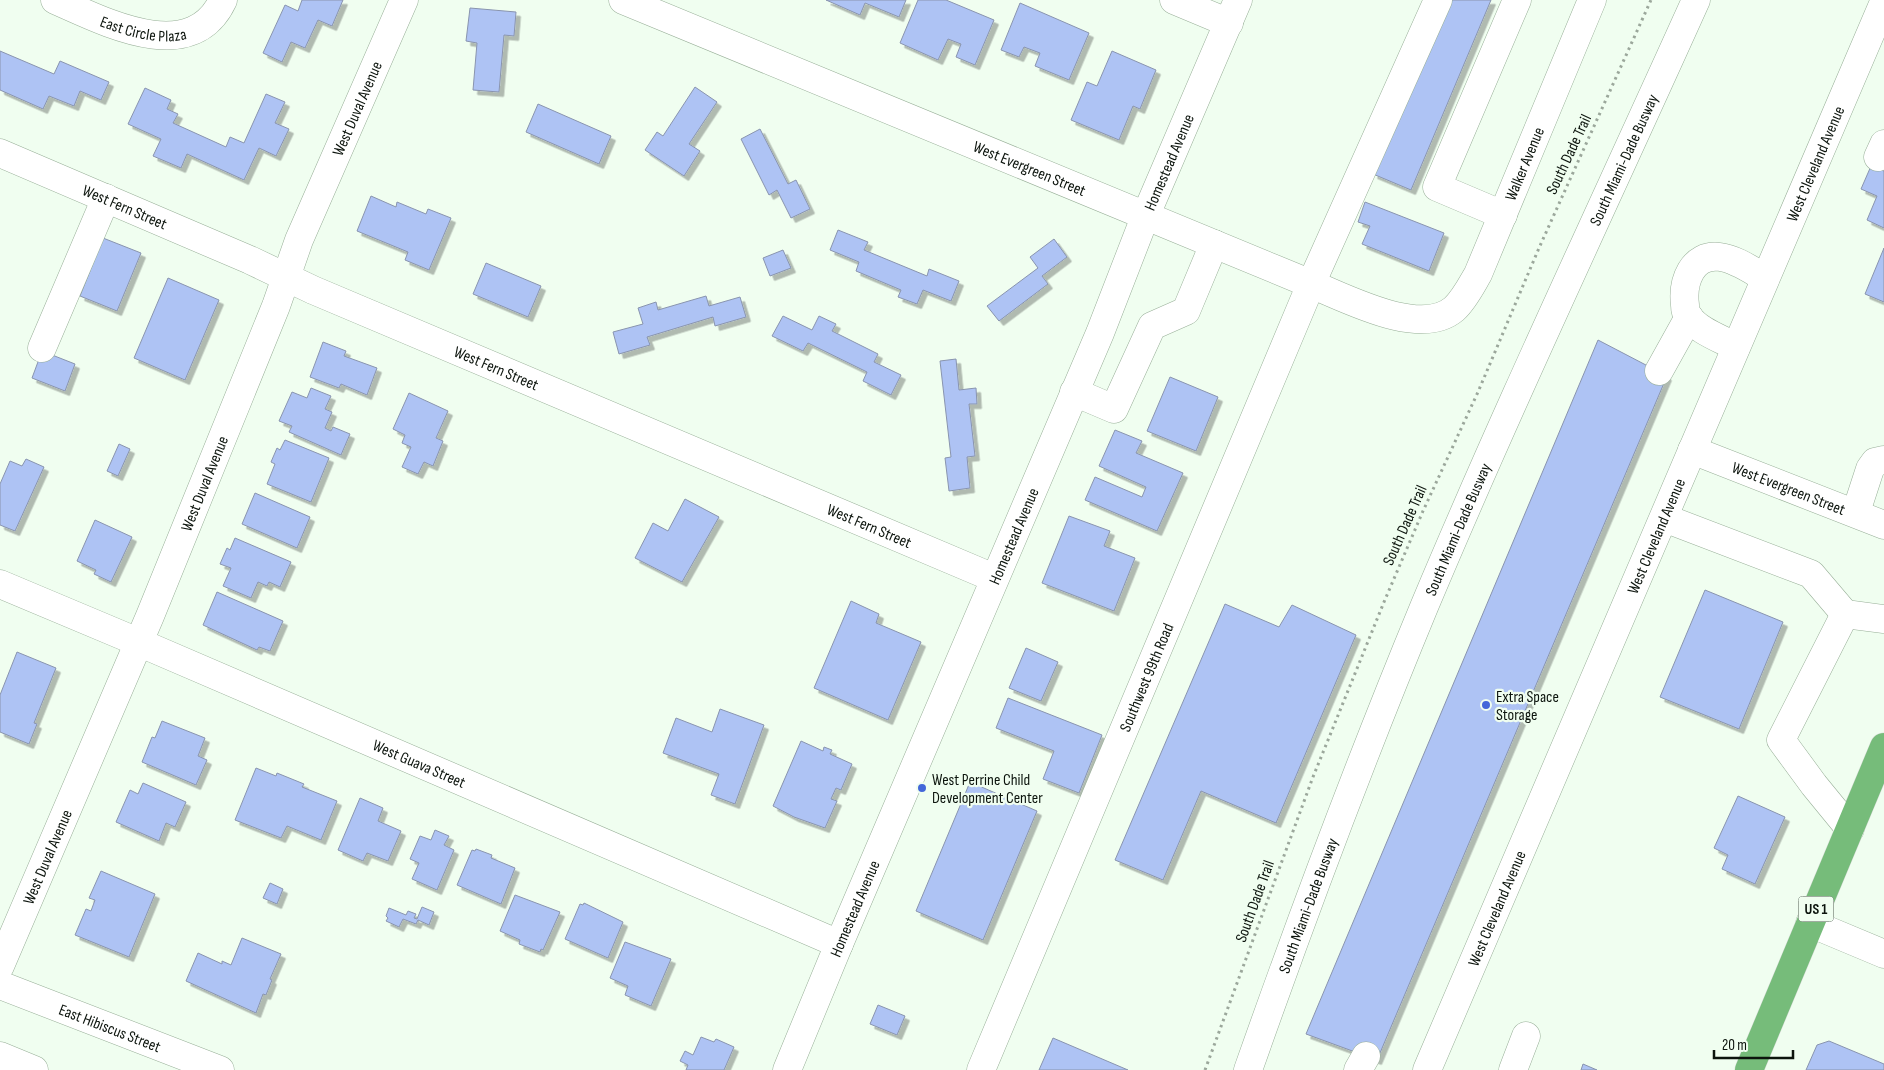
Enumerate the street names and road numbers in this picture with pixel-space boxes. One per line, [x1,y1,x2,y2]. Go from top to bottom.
street label: East Circle Plaza [97,13,188,47]
street label: West Duval Avenue [329,59,387,159]
street label: South Miami-Dade Busway [1586,92,1663,229]
street label: West Cleveland Avenue [1783,103,1849,225]
street label: Homestead Avenue [1141,111,1199,214]
street label: South Dade Trail [1543,112,1596,198]
street label: Walker Avenue [1502,125,1549,204]
street label: West Evergreen Street [970,138,1088,201]
street label: West Fern Street [79,181,170,234]
street label: West Fern Street [451,343,541,395]
street label: West Duval Avenue [177,433,233,534]
street label: West Evergreen Street [1729,459,1848,520]
street label: South Miami-Dade Busway [1422,461,1496,599]
street label: West Cleveland Avenue [1624,476,1690,597]
street label: South Dade Trail [1379,483,1432,569]
street label: Homestead Avenue [986,485,1044,588]
street label: West Fern Street [824,501,914,553]
street label: Southwest 99th Road [1116,621,1178,735]
street label: West Guava Street [369,736,468,793]
street label: West Duval Avenue [20,807,77,907]
street label: South Miami-Dade Busway [1275,836,1343,976]
street label: West Cleveland Avenue [1465,848,1531,969]
street label: Homestead Avenue [827,858,885,960]
street label: South Dade Trail [1232,858,1279,945]
road number: US 1 [1798,896,1834,922]
street label: East Hibiscus Street [56,1001,163,1057]

